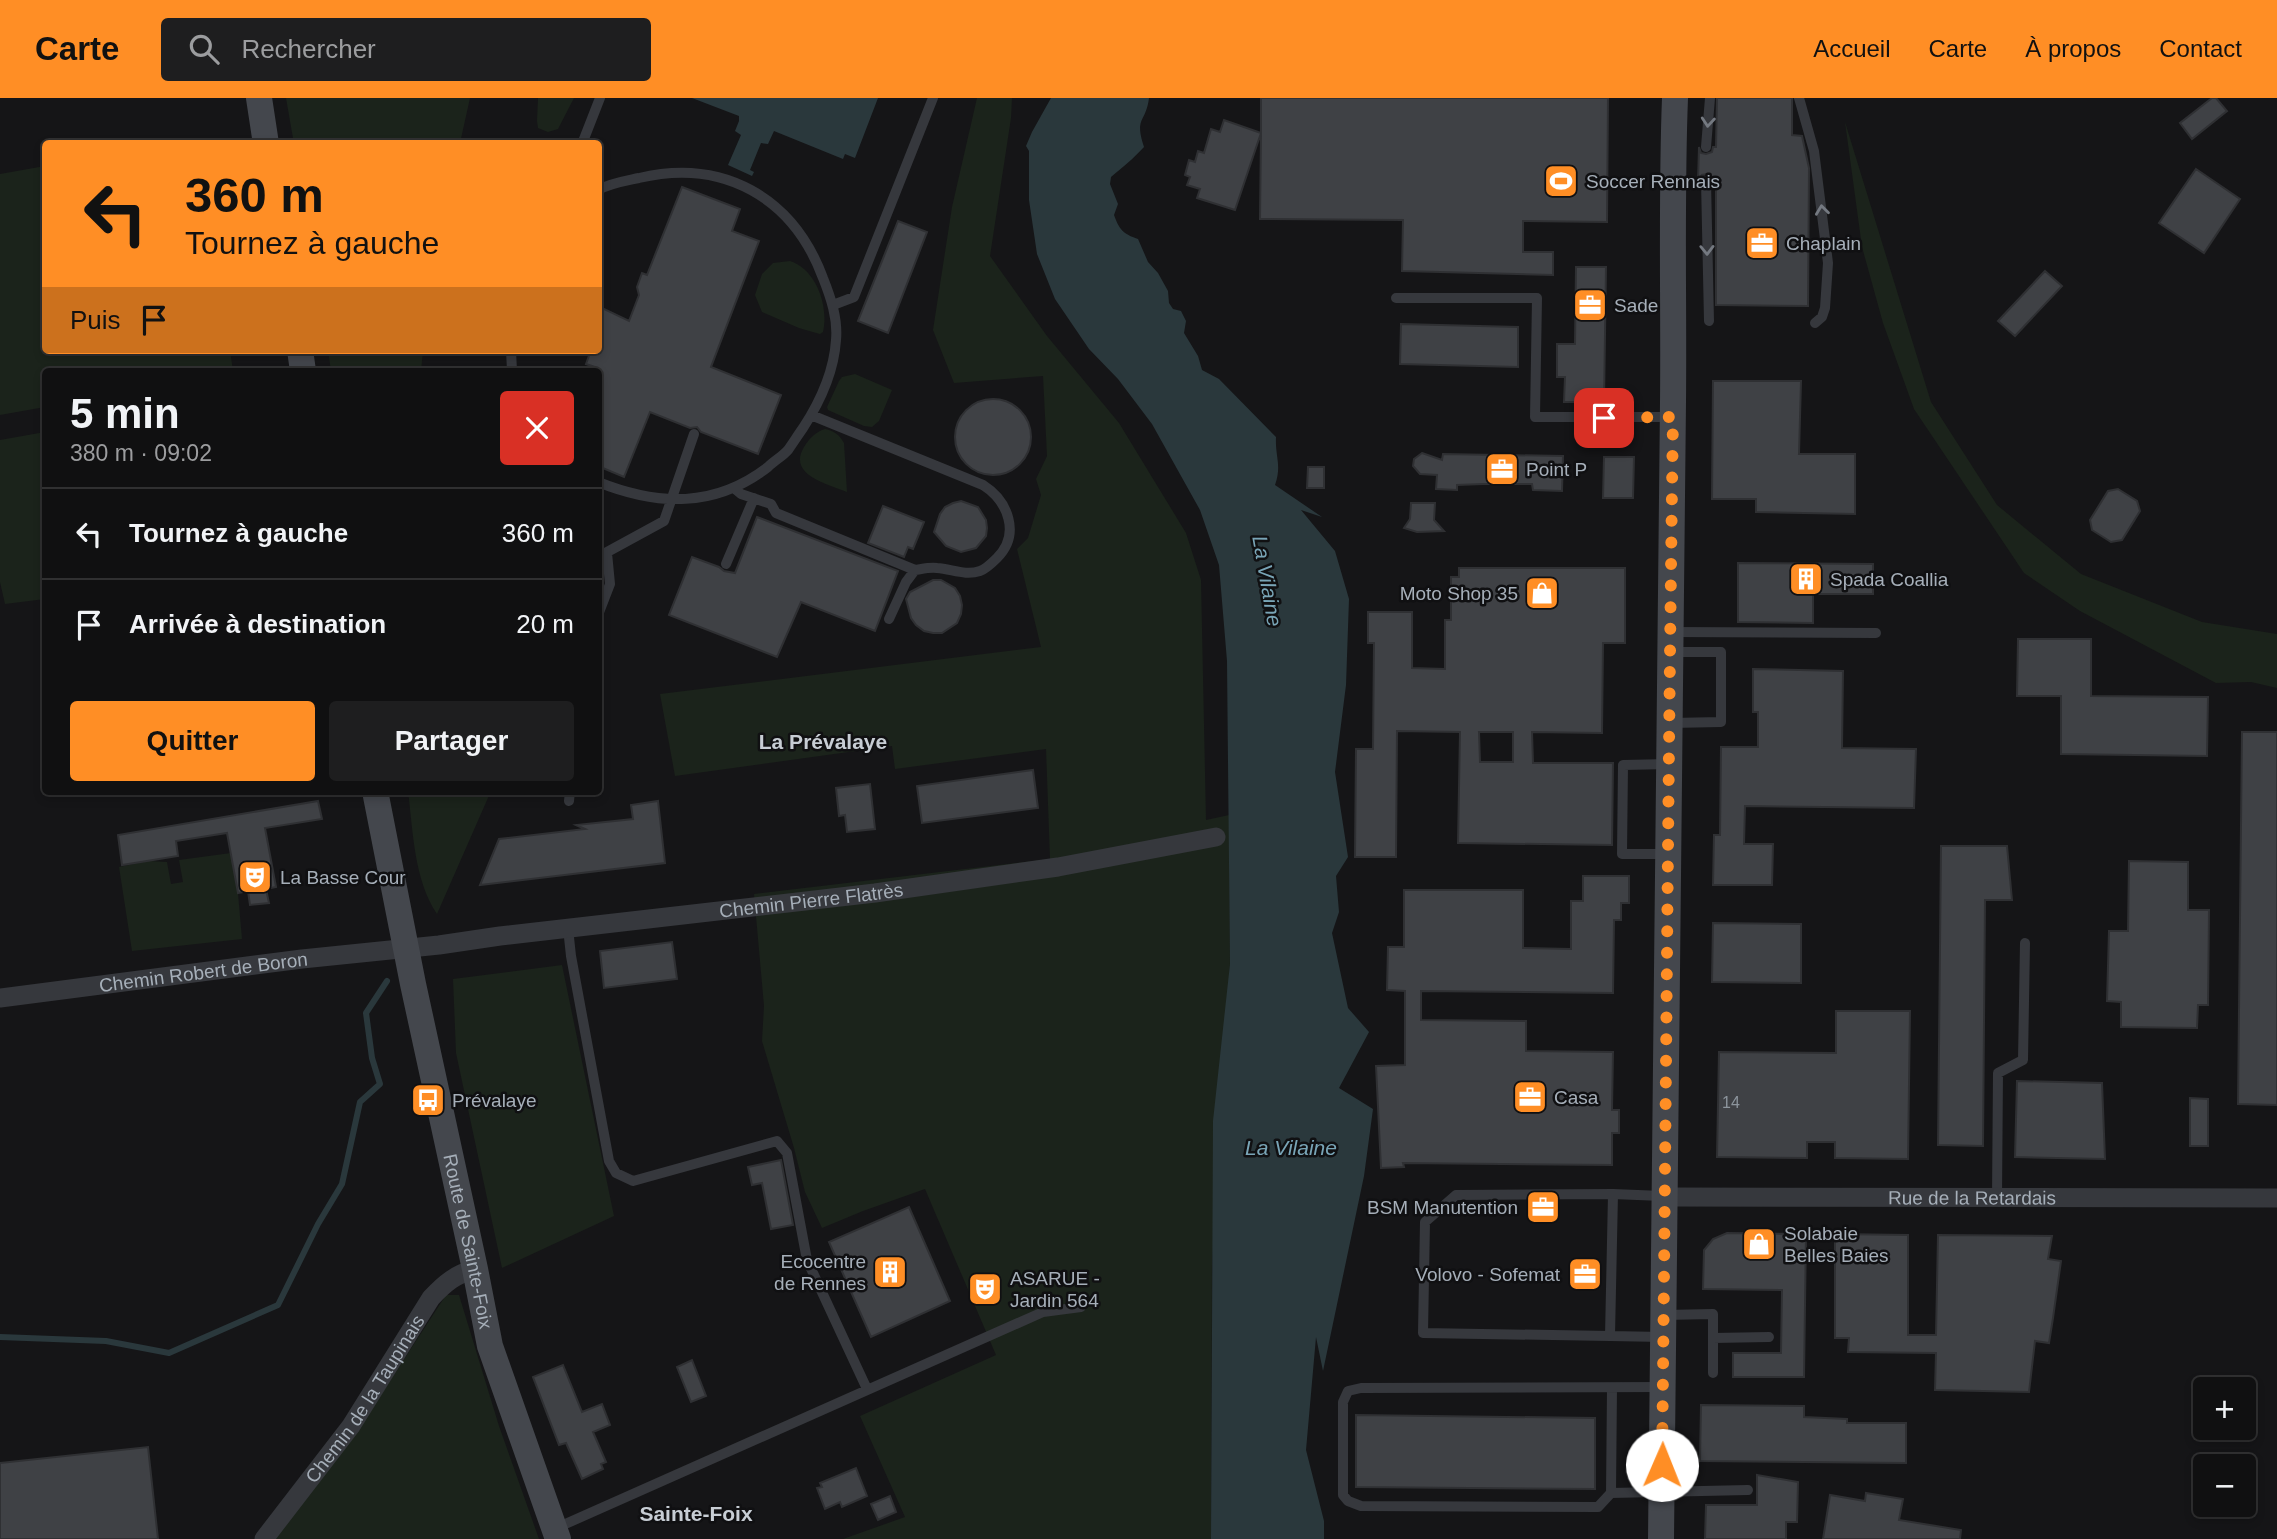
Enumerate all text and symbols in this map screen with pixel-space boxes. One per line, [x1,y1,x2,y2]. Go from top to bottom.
search box [161,18,651,81]
text: Carte [35,30,119,67]
icon: search [185,30,223,68]
text: Rechercher [241,34,376,64]
text: Accueil [1813,35,1891,62]
text: Carte [1929,35,1987,62]
text: À propos [2025,35,2121,62]
text: Contact [2159,35,2242,62]
one-way arrow [1701,117,1716,128]
sports icon: Soccer Rennais [1542,162,1580,200]
icon: left [70,168,161,259]
text: 360 m [185,168,324,222]
place label: Soccer Rennais [1586,171,1720,192]
one-way arrow [1814,204,1829,216]
office icon: Chaplain [1743,224,1781,262]
text: Tournez à gauche [185,225,439,261]
place label: Chaplain [1786,233,1861,254]
one-way arrow [1699,245,1715,255]
office icon: Sade [1571,286,1609,324]
place label: Sade [1614,295,1658,316]
icon: arrive [135,301,173,339]
text: Puis [70,305,121,335]
pin [1574,388,1634,448]
text: 5 min [70,390,180,437]
button: close [500,391,574,465]
icon: arrive [1585,399,1623,437]
text: 380 m · 09:02 [70,440,212,466]
office icon: Point P [1483,450,1521,488]
place label: Point P [1526,459,1587,480]
icon: left [70,515,108,553]
text: Tournez à gauche [129,518,348,548]
text: 360 m [502,518,574,548]
water label: La Vilaine [1248,534,1287,628]
building icon: Spada Coallia [1787,560,1825,598]
place label: Spada Coallia [1830,569,1949,590]
shop icon: Moto Shop 35 [1523,574,1561,612]
place label: Moto Shop 35 [1400,583,1518,604]
icon: arrive [70,606,108,644]
text: Arrivée à destination [129,609,386,639]
text: 20 m [516,609,574,639]
button: Quitter [70,701,315,781]
button: Partager [329,701,574,781]
district label: La Prévalaye [759,730,887,753]
theatre icon: La Basse Cour [236,858,274,896]
place label: La Basse Cour [280,867,406,888]
street label: Chemin Pierre Flatrès [718,879,904,922]
street label: Chemin Robert de Boron [98,948,309,996]
office icon: Casa [1511,1078,1549,1116]
bus stop icon: Prévalaye [409,1081,447,1119]
place label: Casa [1554,1087,1599,1108]
place label: Prévalaye [452,1090,537,1111]
house number: 14 [1722,1094,1740,1111]
water label: La Vilaine [1245,1136,1337,1159]
street label: Route de Sainte-Foix [439,1152,497,1331]
street label: Rue de la Retardais [1888,1187,2056,1209]
office icon: BSM Manutention [1524,1188,1562,1226]
place label: BSM Manutention [1367,1197,1518,1218]
place label: Solabaie Belles Baies [1784,1223,1889,1266]
shop icon: Solabaie Belles Baies [1740,1225,1778,1263]
place label: Ecocentre de Rennes [774,1251,866,1294]
building icon: Ecocentre de Rennes [871,1253,909,1291]
office icon: Volovo - Sofemat [1566,1255,1604,1293]
place label: Volovo - Sofemat [1415,1264,1561,1285]
place label: ASARUE - Jardin 564 [1010,1268,1100,1311]
theatre icon: ASARUE - Jardin 564 [966,1270,1004,1308]
street label: Chemin de la Taupinais [301,1311,429,1487]
map controls [2193,1377,2256,1517]
button: + [2193,1377,2256,1440]
position arrow [1625,1428,1699,1502]
button: − [2193,1454,2256,1517]
district label: Sainte-Foix [639,1502,753,1525]

